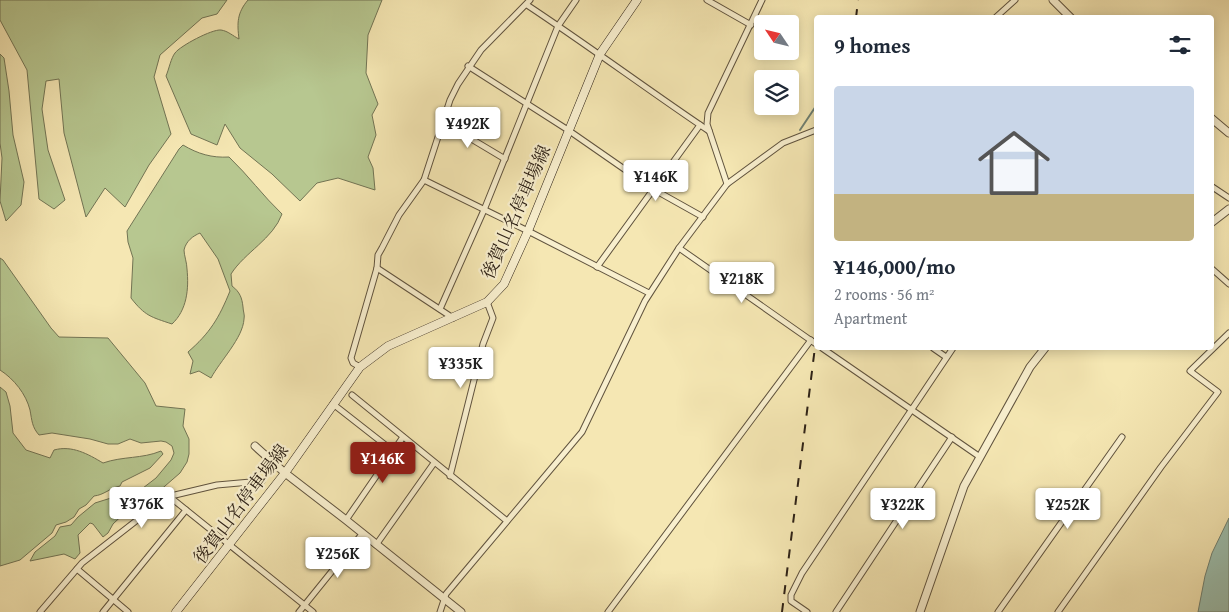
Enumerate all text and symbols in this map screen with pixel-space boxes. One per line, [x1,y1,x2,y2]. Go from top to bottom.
north arrow [754,15,799,60]
map controls [754,15,799,115]
text: 9 homes [834,30,910,61]
icon: filters [1166,31,1194,59]
button: layers [754,70,799,115]
pin: ¥492K [433,106,503,149]
text: ¥492K [446,111,490,135]
icon: home [969,118,1059,208]
street label: 後賀山名停車場線 [474,141,557,283]
pin: ¥146K [621,160,691,202]
text: ¥146K [634,164,678,188]
text: ¥146,000/mo [834,251,955,282]
pin: ¥218K [707,262,777,304]
text: ¥218K [720,266,764,290]
text: 2 rooms · 56 m² [834,282,934,306]
text: Apartment [834,306,907,330]
pin: ¥335K [426,346,496,389]
text: ¥335K [439,351,483,375]
street label: 後賀山名停車場線 [186,438,295,569]
pin: ¥146K [348,442,418,484]
text: ¥146K [361,446,405,470]
pin: ¥376K [107,486,177,529]
pin: ¥322K [868,488,938,530]
pin: ¥252K [1033,488,1103,530]
text: ¥376K [120,491,164,515]
text: ¥322K [881,492,925,516]
text: ¥252K [1046,492,1090,516]
pin: ¥256K [303,536,373,579]
text: ¥256K [316,541,360,565]

